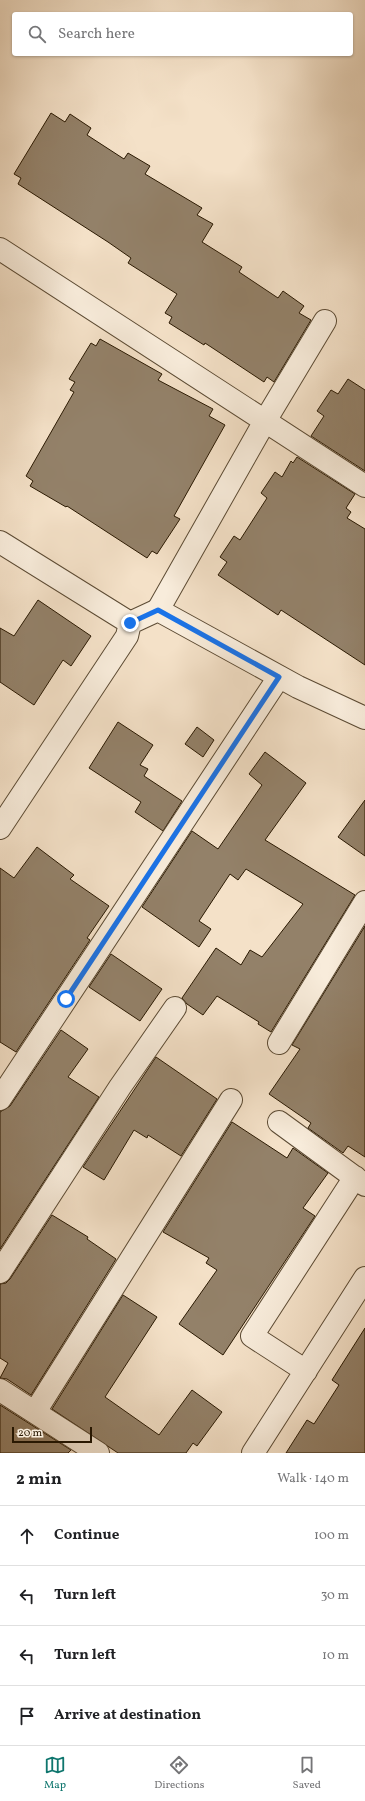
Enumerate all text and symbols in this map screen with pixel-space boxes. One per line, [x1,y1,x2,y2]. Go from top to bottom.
search box [12,12,353,56]
icon: search [26,23,48,45]
text: Search here [58,24,135,45]
route end [121,614,139,632]
route start [57,990,75,1008]
scale bar [12,1425,92,1444]
text: 20 m [18,1426,42,1441]
text: 2 min [16,1468,62,1491]
text: Walk · 140 m [277,1470,349,1488]
icon: ahead [16,1525,38,1547]
text: Continue [54,1525,119,1546]
text: 100 m [314,1527,349,1545]
icon: left [16,1585,38,1607]
text: Turn left [54,1585,116,1606]
text: 30 m [321,1587,349,1605]
icon: left [16,1645,38,1667]
text: Turn left [54,1645,116,1666]
text: 10 m [322,1647,349,1665]
icon: arrive [16,1705,38,1727]
text: Arrive at destination [54,1705,201,1726]
tab: Map [44,1754,66,1793]
tab: Directions [154,1754,205,1793]
tab: Saved [293,1754,321,1793]

